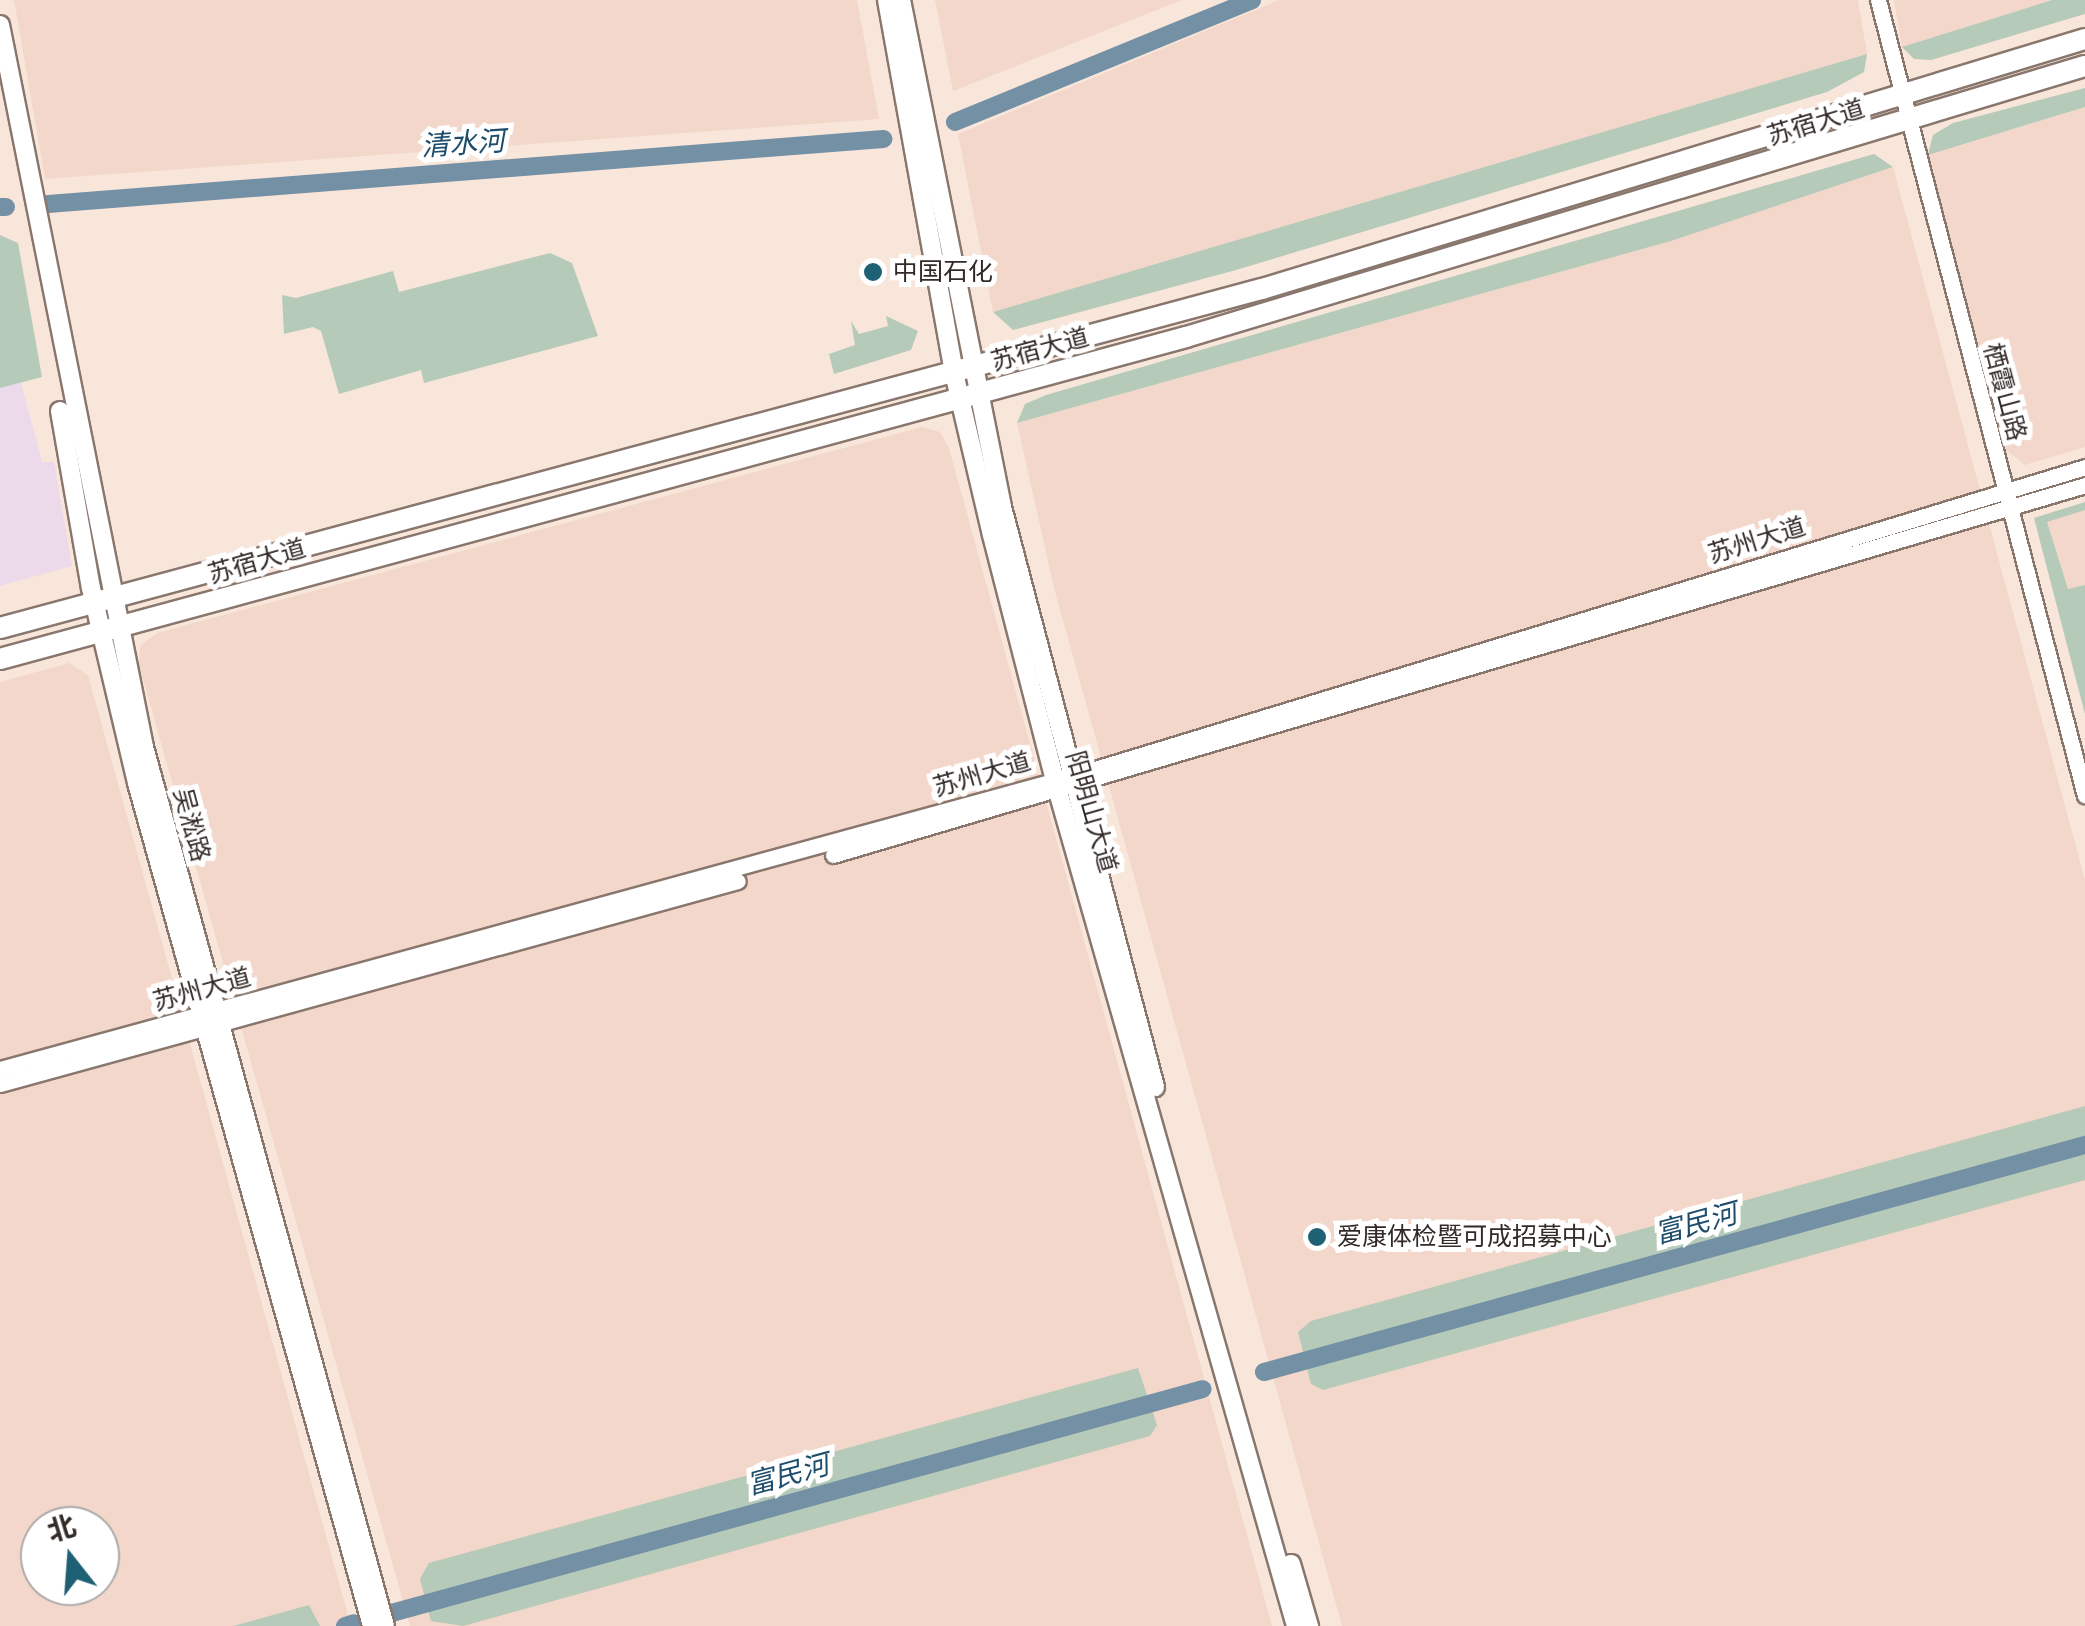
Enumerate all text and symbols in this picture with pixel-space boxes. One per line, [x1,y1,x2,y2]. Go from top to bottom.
street label: 苏宿大道 [1764,94,1868,152]
water label: 清水河 [420,124,506,164]
place label: 中国石化 [893,257,993,287]
marker: 中国石化 [862,261,884,283]
street label: 苏宿大道 [988,323,1092,377]
street label: 栖霞山路 [1977,340,2031,444]
street label: 苏州大道 [1705,512,1809,570]
street label: 苏宿大道 [205,534,309,590]
street label: 苏州大道 [930,747,1034,803]
street label: 阳明山大道 [1059,748,1123,876]
street label: 吴淞路 [167,785,215,865]
street label: 苏州大道 [150,963,254,1017]
water label: 富民河 [1651,1197,1741,1251]
place label: 爱康体检暨可成招募中心 [1337,1222,1612,1252]
marker: 爱康体检暨可成招募中心 [1306,1226,1328,1248]
water label: 富民河 [743,1448,833,1502]
north arrow [20,1506,120,1606]
text: 北 [43,1509,80,1549]

